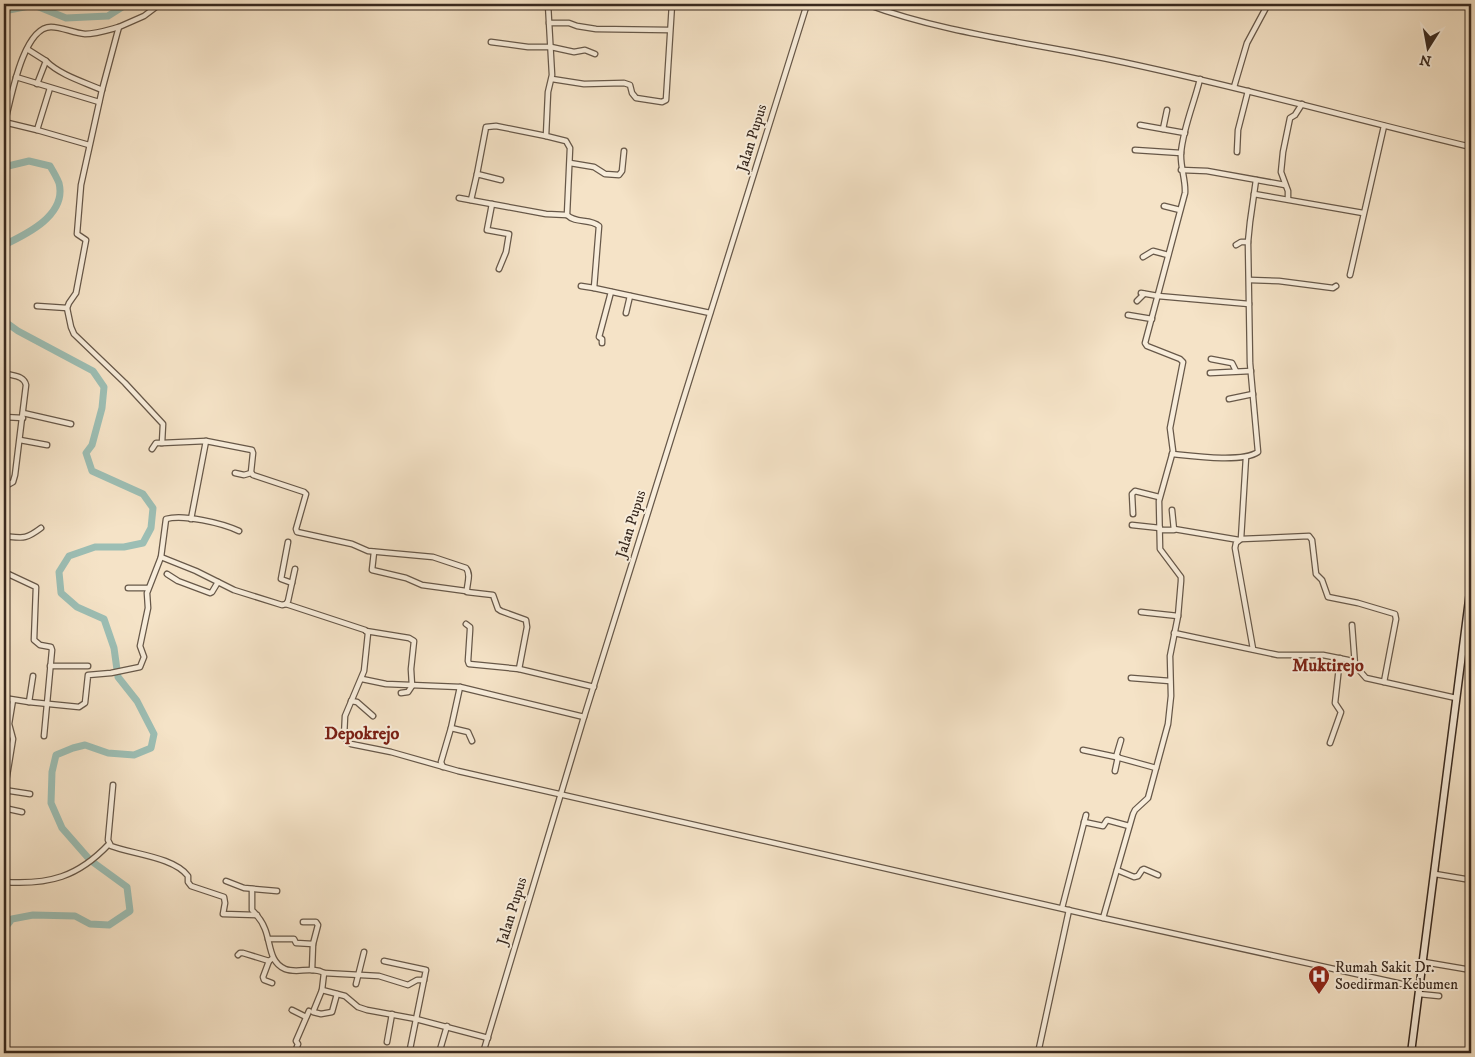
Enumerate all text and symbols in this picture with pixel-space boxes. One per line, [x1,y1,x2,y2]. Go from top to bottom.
north arrow [1402,22,1452,72]
text: N [1418,50,1433,70]
street label: Jalan Pupus [732,102,771,176]
street label: Jalan Pupus [611,488,650,562]
district label: Muktirejo [1292,655,1364,677]
district label: Depokrejo [325,723,400,745]
street label: Jalan Pupus [492,875,531,949]
place label: Rumah Sakit Dr. Soedirman Kebumen [1335,958,1458,994]
hospital icon: Rumah Sakit Dr. Soedirman Kebumen [1307,964,1331,995]

